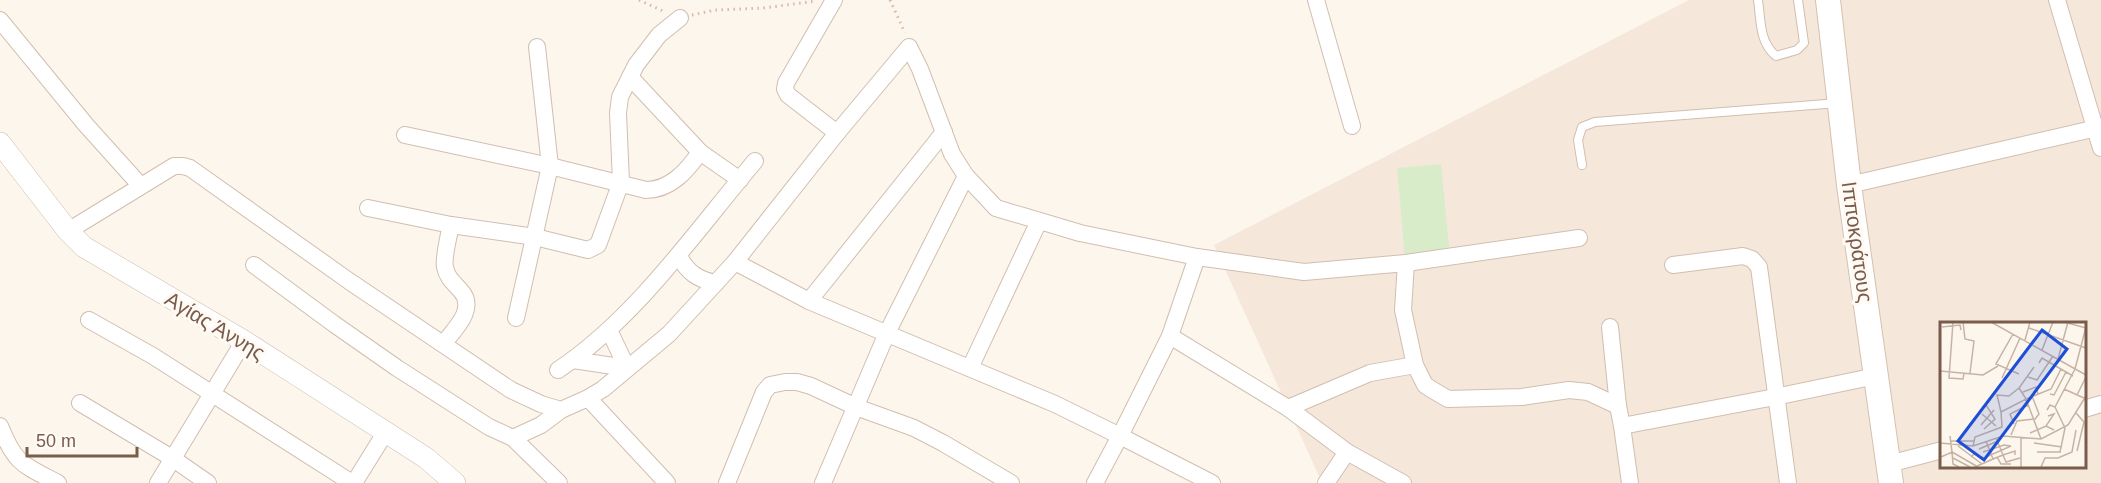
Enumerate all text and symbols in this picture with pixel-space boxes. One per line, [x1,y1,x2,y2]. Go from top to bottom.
street label: Ιπποκράτους [1838,180,1877,304]
street label: Αγίας Άννης [161,287,269,364]
inset map [1940,322,2086,468]
scale bar [27,420,136,458]
text: 50 m [36,431,76,451]

